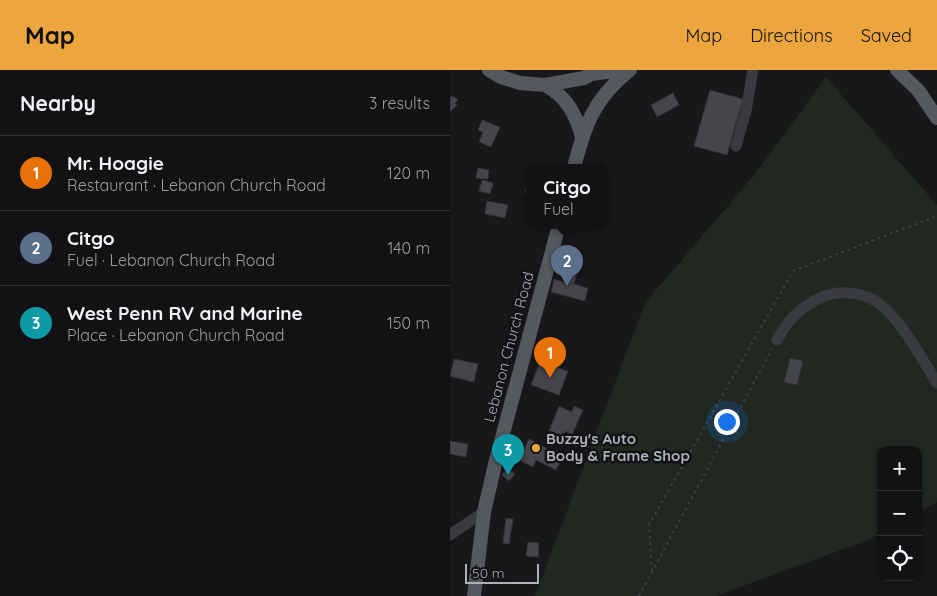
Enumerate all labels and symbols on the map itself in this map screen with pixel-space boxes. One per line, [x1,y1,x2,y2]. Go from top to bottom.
pin: 2 [551,245,583,286]
street label: Lebanon Church Road [479,270,538,424]
pin: 1 [534,337,566,378]
your location [714,409,740,435]
place label: Buzzy's Auto Body & Frame Shop [546,429,690,465]
pin: 3 [492,434,524,475]
marker: Buzzy's Auto Body & Frame Shop [530,442,542,454]
scale bar [465,561,539,584]

